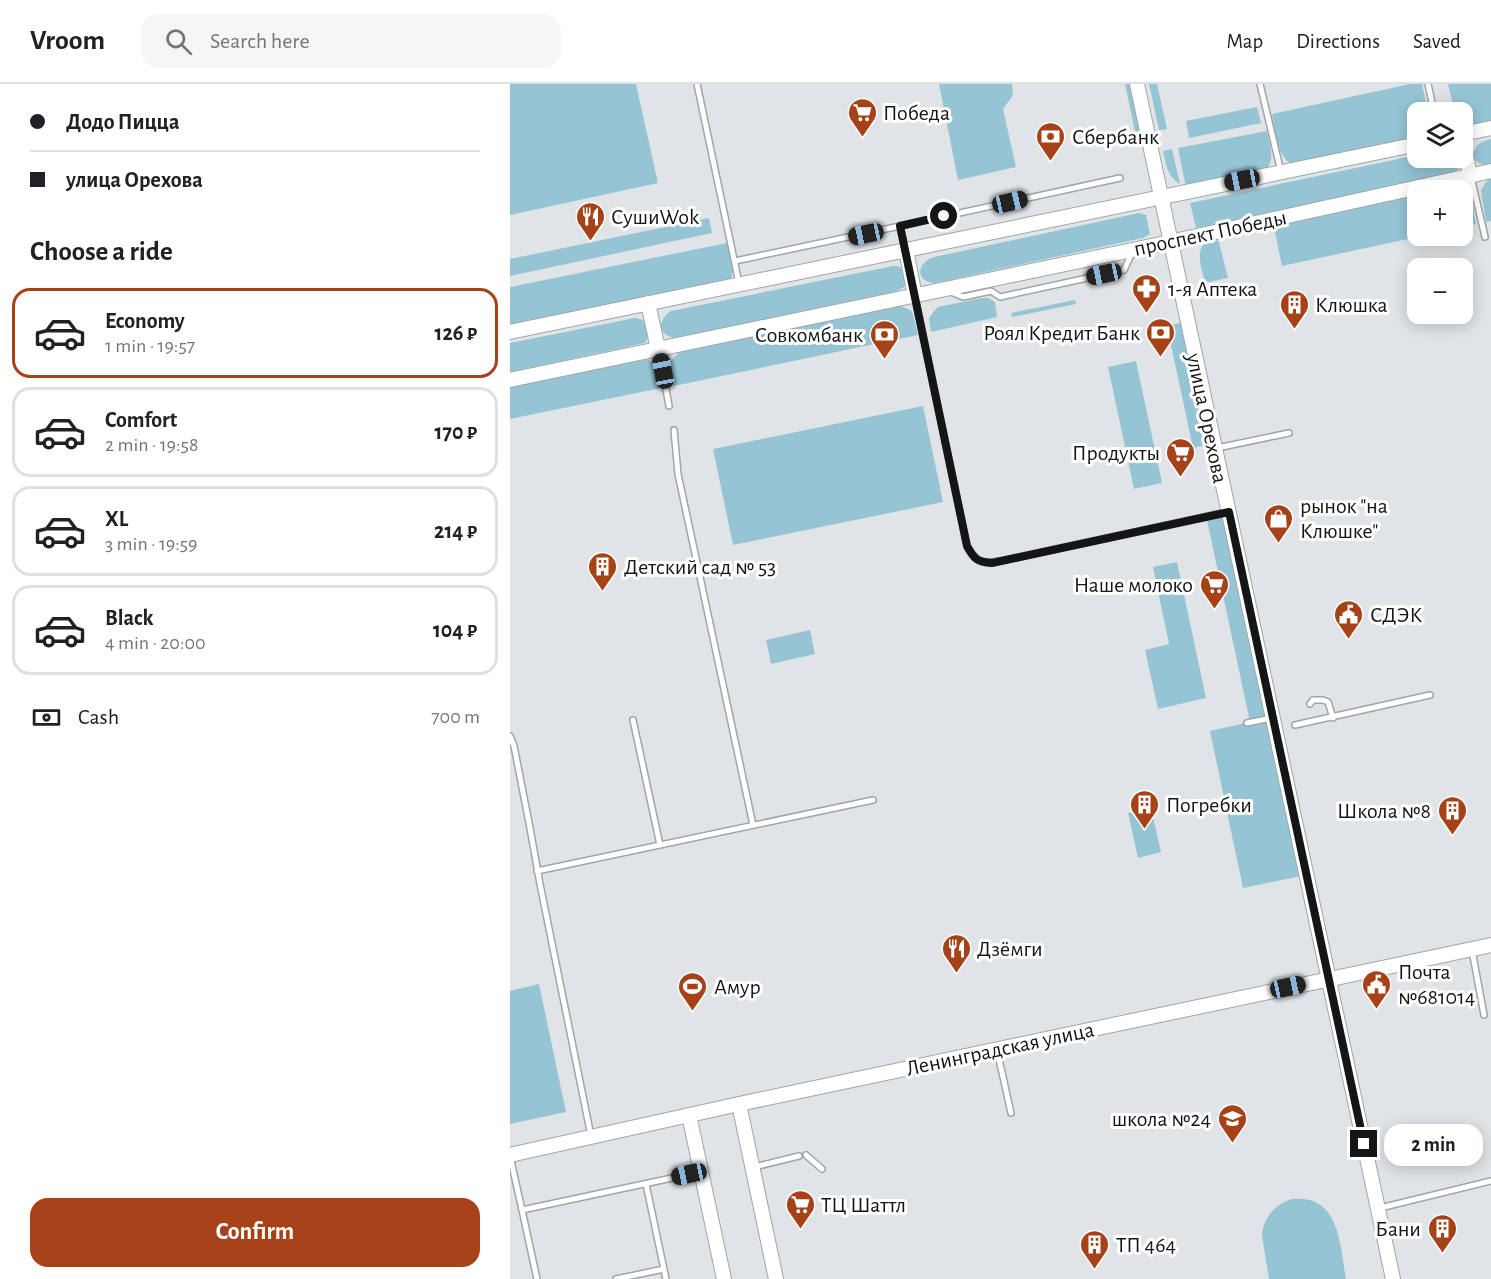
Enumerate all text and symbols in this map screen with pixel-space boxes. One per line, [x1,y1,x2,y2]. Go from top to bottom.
search box [141,14,561,68]
icon: search [162,25,195,58]
text: Vroom [30,27,105,55]
text: Search here [210,30,310,52]
text: Map [1227,31,1263,52]
text: Directions [1296,31,1380,52]
text: Saved [1413,31,1461,52]
supermarket icon: Победа [846,96,878,138]
place label: Победа [883,102,950,124]
map controls [1407,102,1473,324]
button: layers [1407,102,1473,168]
text: Додо Пицца [66,111,179,133]
bank icon: Сбербанк [1035,120,1067,162]
place label: Сбербанк [1072,126,1159,148]
car [1223,168,1261,192]
text: улица Орехова [66,169,203,191]
button: + [1407,180,1473,246]
car [990,189,1030,215]
restaurant icon: СушиWok [574,200,606,242]
route start [930,202,957,229]
place label: СушиWok [611,206,699,228]
street label: проспект Победы [1132,206,1289,260]
car [847,221,885,247]
text: Choose a ride [30,238,173,265]
button: − [1407,258,1473,324]
car [1085,261,1123,287]
pharmacy icon: 1-я Аптека [1131,272,1163,314]
place label: 1-я Аптека [1168,278,1257,300]
building icon: Клюшка [1278,288,1310,330]
place label: Клюшка [1315,294,1388,316]
icon: car [33,306,87,360]
text: Economy [105,310,185,332]
bank icon: Роял Кредит Банк [1145,316,1177,358]
bank icon: Совкомбанк [868,318,900,360]
text: 126 ₽ [434,322,477,344]
place label: Роял Кредит Банк [983,322,1140,344]
place label: Совкомбанк [755,324,863,346]
text: 1 min · 19:57 [105,336,195,356]
street label: улица Орехова [1182,350,1232,485]
car [651,352,675,390]
icon: car [33,405,87,459]
text: Comfort [105,409,177,431]
text: 170 ₽ [434,421,477,443]
text: 2 min · 19:58 [105,435,198,455]
supermarket icon: Продукты [1165,436,1197,478]
place label: Продукты [1072,442,1160,464]
place label: рынок "на Клюшке" [1300,495,1388,542]
shop icon: рынок "на Клюшке" [1263,502,1295,544]
icon: car [33,504,87,558]
text: XL [105,508,128,530]
text: 214 ₽ [434,520,477,542]
text: 3 min · 19:59 [105,534,198,554]
building icon: Детский сад № 53 [587,550,619,592]
place label: Детский сад № 53 [624,556,776,578]
supermarket icon: Наше молоко [1198,568,1230,610]
place label: Наше молоко [1074,574,1193,596]
public building icon: СДЭК [1333,598,1365,640]
icon: car [33,603,87,657]
place label: СДЭК [1370,604,1422,626]
text: Black [105,607,153,629]
text: 104 ₽ [433,619,477,641]
text: 4 min · 20:00 [105,633,206,653]
icon: cash [30,701,63,734]
text: Cash [78,706,119,728]
text: 700 m [431,707,480,727]
building icon: Погребки [1129,788,1161,830]
place label: Погребки [1166,794,1252,816]
building icon: Школа №8 [1436,794,1468,836]
place label: Школа №8 [1337,800,1431,822]
restaurant icon: Дзёмги [940,932,972,974]
place label: Дзёмги [977,938,1043,960]
place label: Почта №681014 [1398,961,1475,1008]
public building icon: Почта №681014 [1361,968,1393,1010]
sports icon: Амур [677,970,709,1012]
car [1269,974,1307,1000]
place label: Амур [714,976,761,998]
street label: Ленинградская улица [904,1018,1096,1080]
school or university icon: школа №24 [1216,1102,1248,1144]
place label: школа №24 [1112,1108,1211,1130]
callout: 2 min [1385,1123,1484,1165]
route end [1350,1130,1377,1157]
text: 2 min [1411,1135,1456,1155]
car [670,1161,708,1187]
supermarket icon: ТЦ Шаттл [784,1188,816,1230]
place label: ТЦ Шаттл [821,1194,906,1216]
button: Confirm [30,1198,480,1267]
building icon: Бани [1426,1212,1458,1254]
place label: Бани [1375,1218,1421,1240]
building icon: ТП 464 [1079,1228,1111,1270]
place label: ТП 464 [1116,1234,1176,1256]

